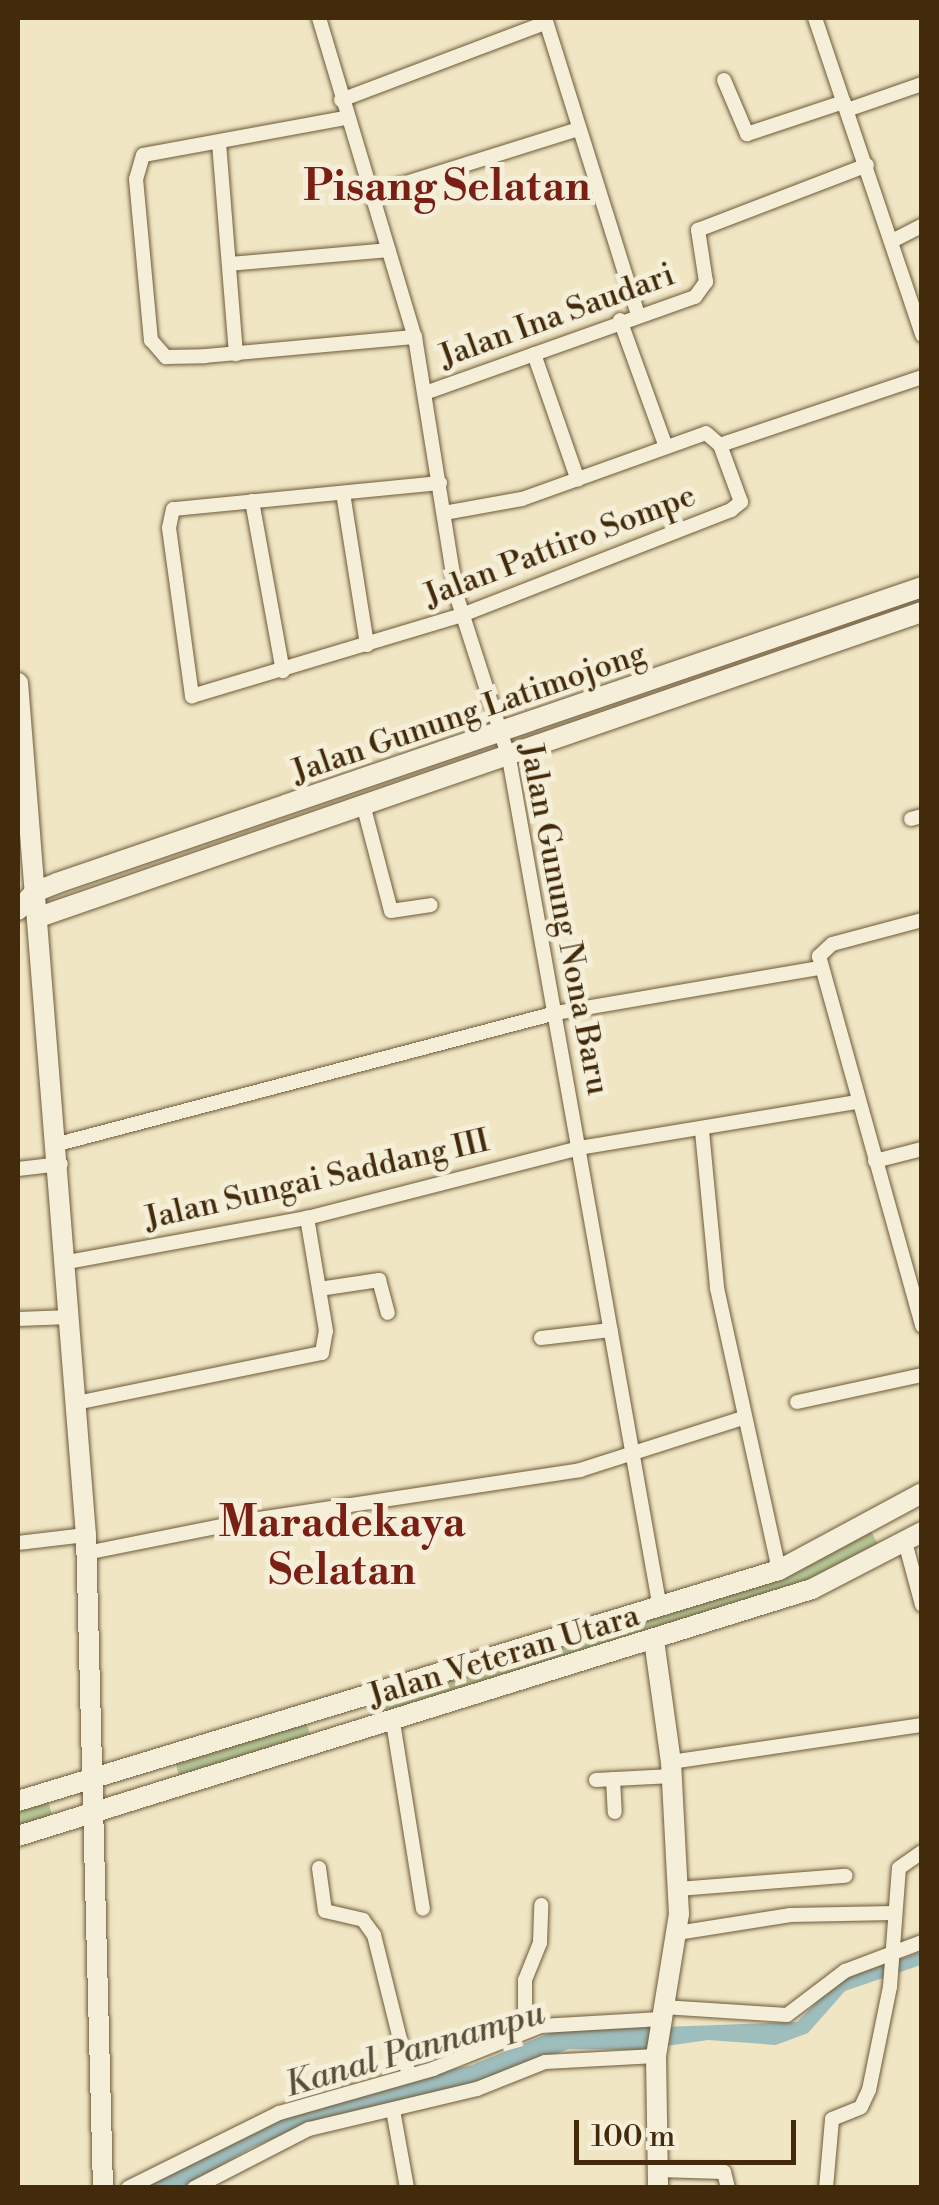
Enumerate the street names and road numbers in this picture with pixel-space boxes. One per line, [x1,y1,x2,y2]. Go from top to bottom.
street label: Jalan Ina Saudari [434,256,680,376]
street label: Jalan Pattiro Sompe [419,477,701,615]
street label: Jalan Gunung Latimojong [287,634,651,792]
street label: Jalan Gunung Nona Baru [511,740,617,1098]
street label: Jalan Sungai Saddang III [141,1122,493,1238]
street label: Jalan Veteran Utara [364,1597,644,1715]

